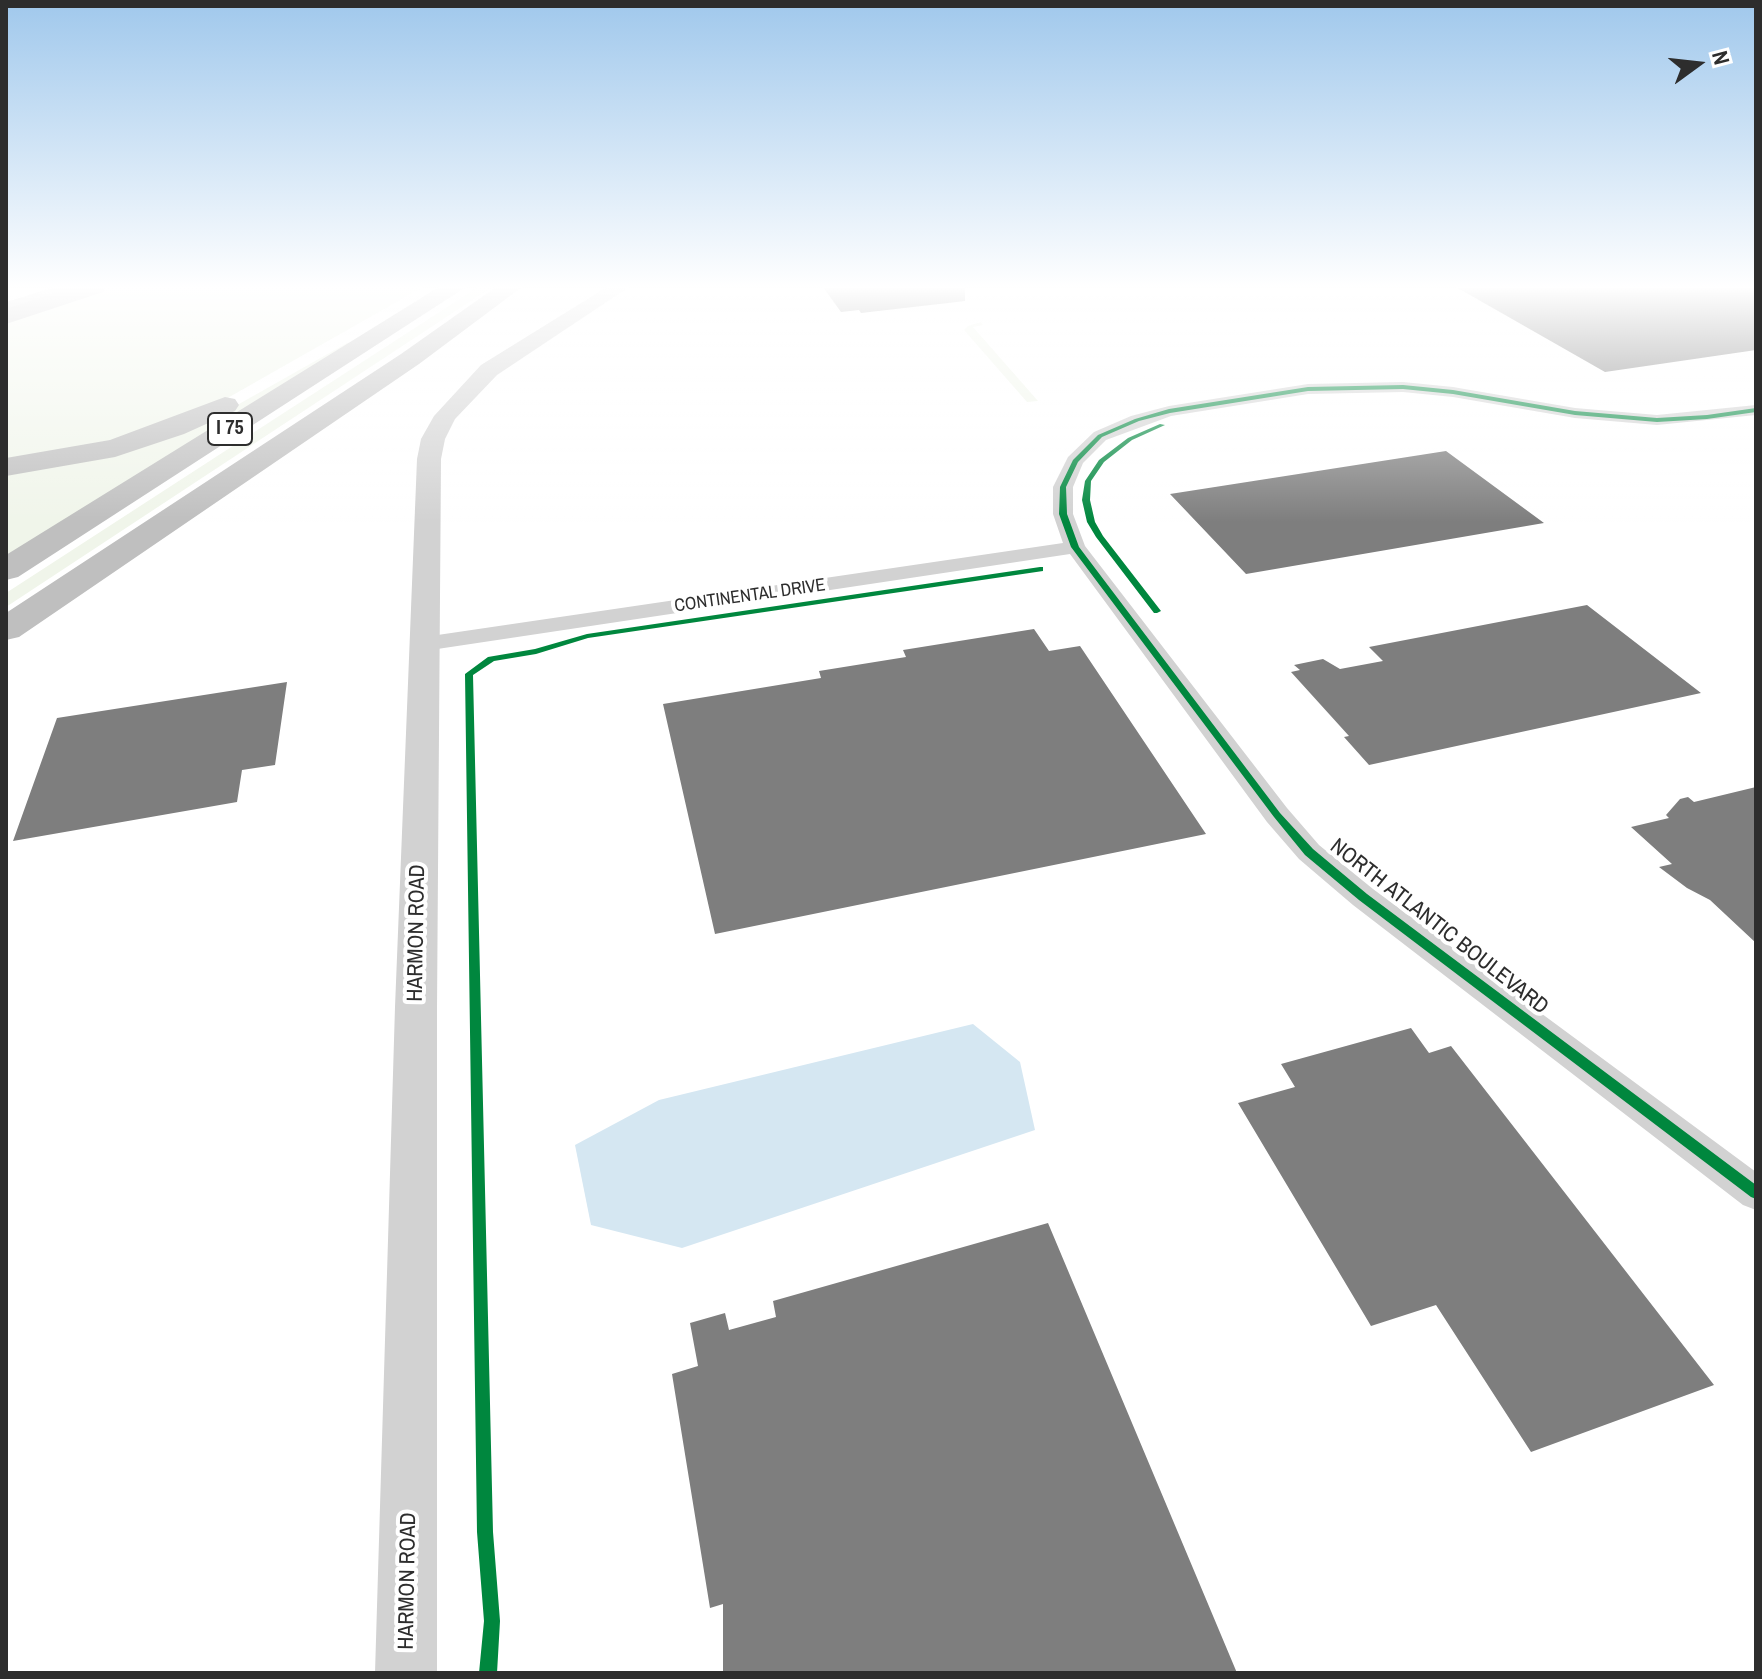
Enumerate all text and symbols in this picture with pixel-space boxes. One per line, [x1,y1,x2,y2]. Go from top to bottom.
north arrow [1658,24,1738,104]
text: N [1705,48,1737,68]
road number: I 75 [208,413,252,445]
street label: CONTINENTAL DRIVE [673,575,827,617]
street label: NORTH ATLANTIC BOULEVARD [1325,834,1553,1020]
street label: HARMON ROAD [403,864,431,1002]
street label: HARMON ROAD [394,1512,422,1650]

